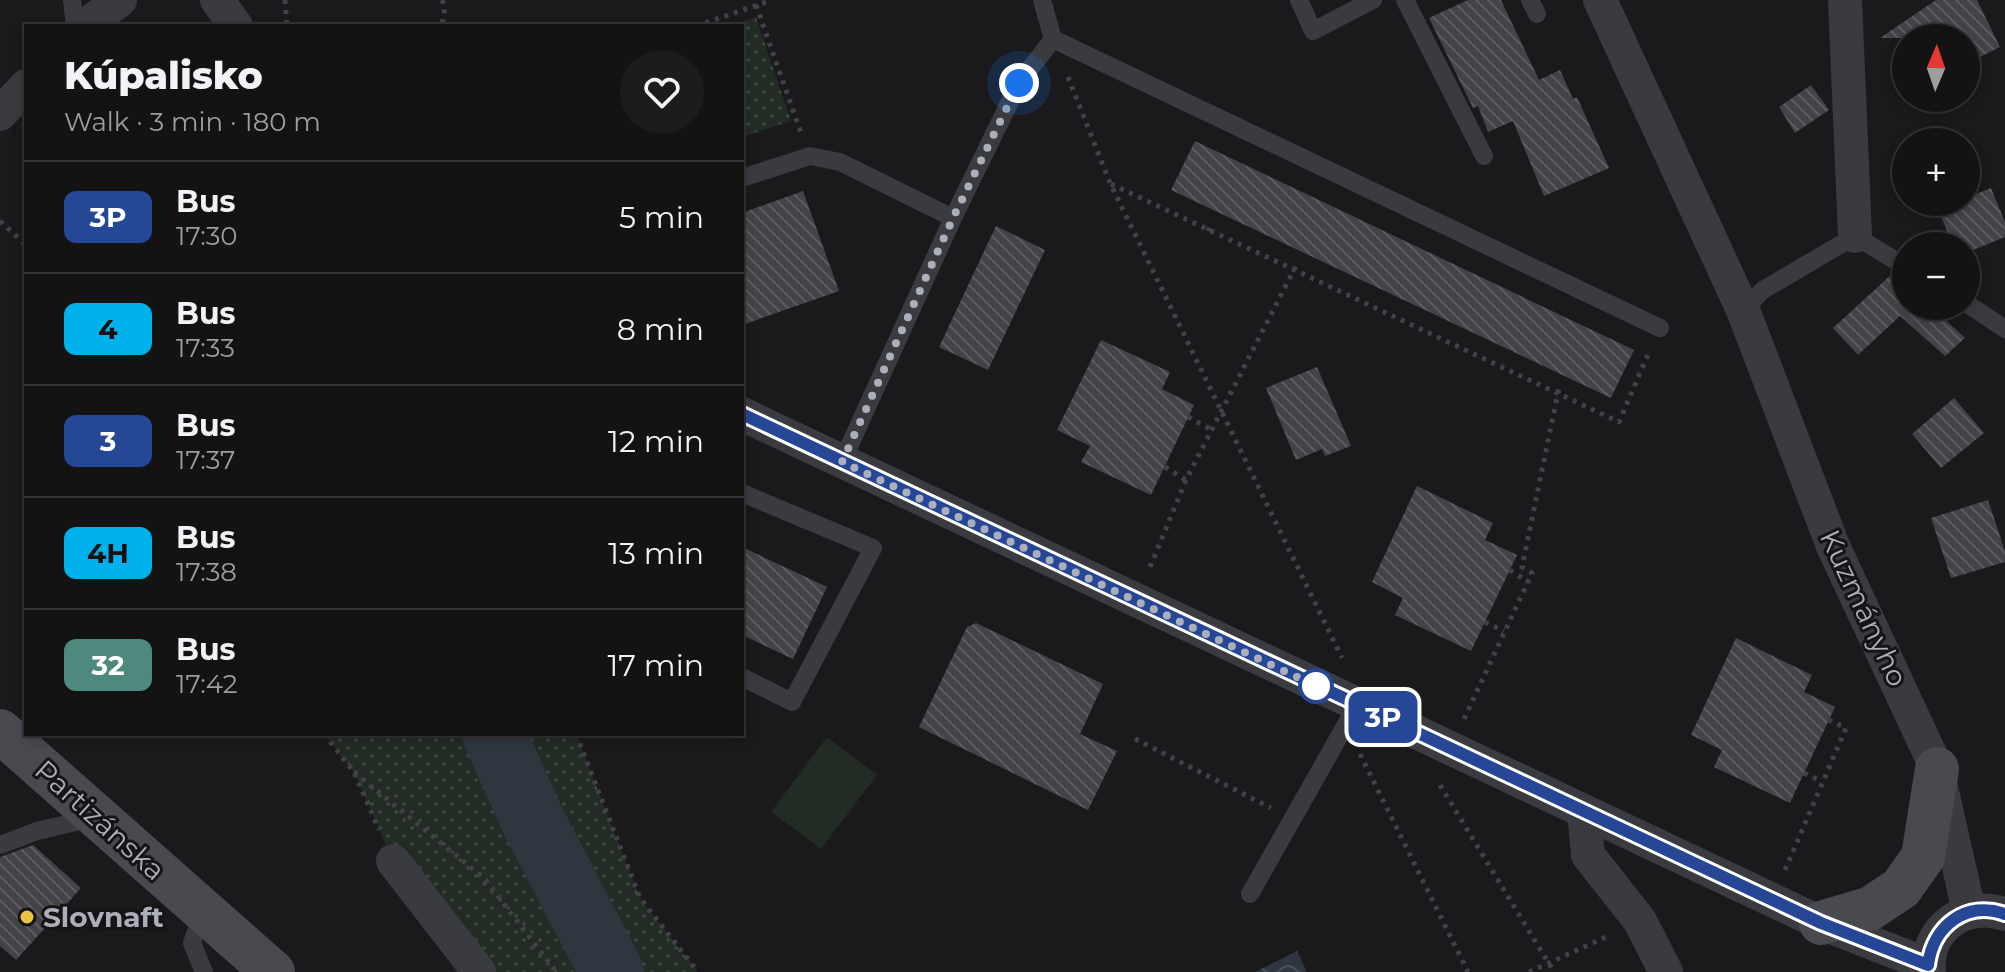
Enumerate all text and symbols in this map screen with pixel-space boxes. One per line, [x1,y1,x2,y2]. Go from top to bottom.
north arrow [1892,24,1980,112]
map controls [1892,24,1980,320]
button: heart [620,50,704,134]
text: Kúpalisko [64,52,263,99]
your location [999,63,1039,103]
text: Walk · 3 min · 180 m [64,106,321,138]
button: + [1892,128,1980,216]
text: Bus [176,183,236,220]
text: 5 min [619,199,704,236]
text: 3P [89,200,127,234]
text: 17:30 [176,220,238,252]
button: − [1892,232,1980,320]
text: Bus [176,295,236,332]
text: 8 min [617,311,704,348]
text: 4 [98,312,118,346]
text: 17:33 [176,332,235,364]
text: Bus [176,407,236,444]
text: 12 min [608,423,704,460]
text: 3 [100,424,116,458]
text: 17:37 [176,444,235,476]
text: Bus [176,519,236,556]
street label: Kuzmányho [1813,524,1915,692]
text: 13 min [608,535,704,572]
text: 4H [87,536,129,570]
text: 17:38 [176,556,237,588]
text: Bus [176,631,236,668]
text: 17 min [607,647,704,684]
text: 32 [92,648,124,682]
text: 17:42 [176,668,238,700]
unlabelled marker [1299,669,1333,703]
line badge: 3P [1347,691,1419,743]
text: 3P [1364,700,1402,734]
street label: Partizánska [28,753,172,887]
place label: Slovnaft [43,900,164,934]
marker: Slovnaft [18,908,36,926]

